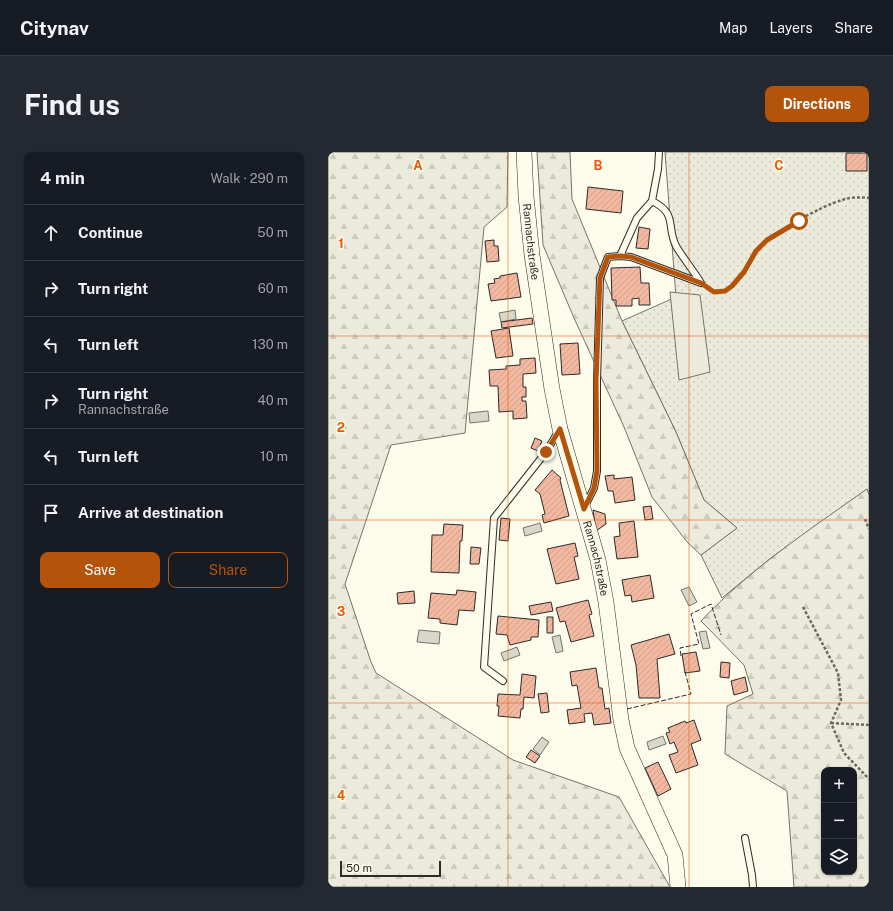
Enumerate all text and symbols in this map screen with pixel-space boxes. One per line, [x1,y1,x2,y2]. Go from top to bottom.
text: Citynav [20,17,89,39]
text: Map [719,20,747,36]
text: Layers [769,20,813,36]
text: Share [835,20,873,36]
button: Directions [765,86,869,122]
text: Find us [24,88,120,121]
text: A [413,158,423,173]
text: B [594,158,603,173]
text: C [774,158,784,173]
text: 4 min [40,168,85,188]
text: Walk · 290 m [210,171,288,186]
street label: Rannachstraße [521,203,542,281]
route start [790,212,808,230]
icon: ahead [40,222,62,244]
text: Continue [78,224,143,241]
text: 50 m [257,225,288,240]
text: 1 [338,236,344,251]
icon: right [40,278,62,300]
text: Turn right [78,280,148,297]
text: 60 m [258,281,288,296]
icon: left [40,334,62,356]
text: Turn left [78,336,139,353]
text: 130 m [252,337,288,352]
text: Turn right [78,385,148,402]
icon: right [40,390,62,412]
text: 40 m [257,393,288,408]
text: Rannachstraße [78,402,169,417]
text: 2 [337,420,345,435]
route end [537,443,555,461]
icon: left [40,446,62,468]
text: Turn left [78,448,139,465]
text: 10 m [260,449,288,464]
icon: arrive [40,502,62,524]
text: Arrive at destination [78,504,223,521]
street label: Rannachstraße [581,519,611,597]
button: Save [40,552,160,588]
button: Share [168,552,288,588]
text: 3 [337,604,346,619]
map controls [821,767,857,875]
button: + [821,767,857,803]
text: 4 [337,788,346,803]
button: − [821,803,857,839]
button: layers [821,839,857,875]
scale bar [340,859,441,878]
text: 50 m [346,862,372,874]

